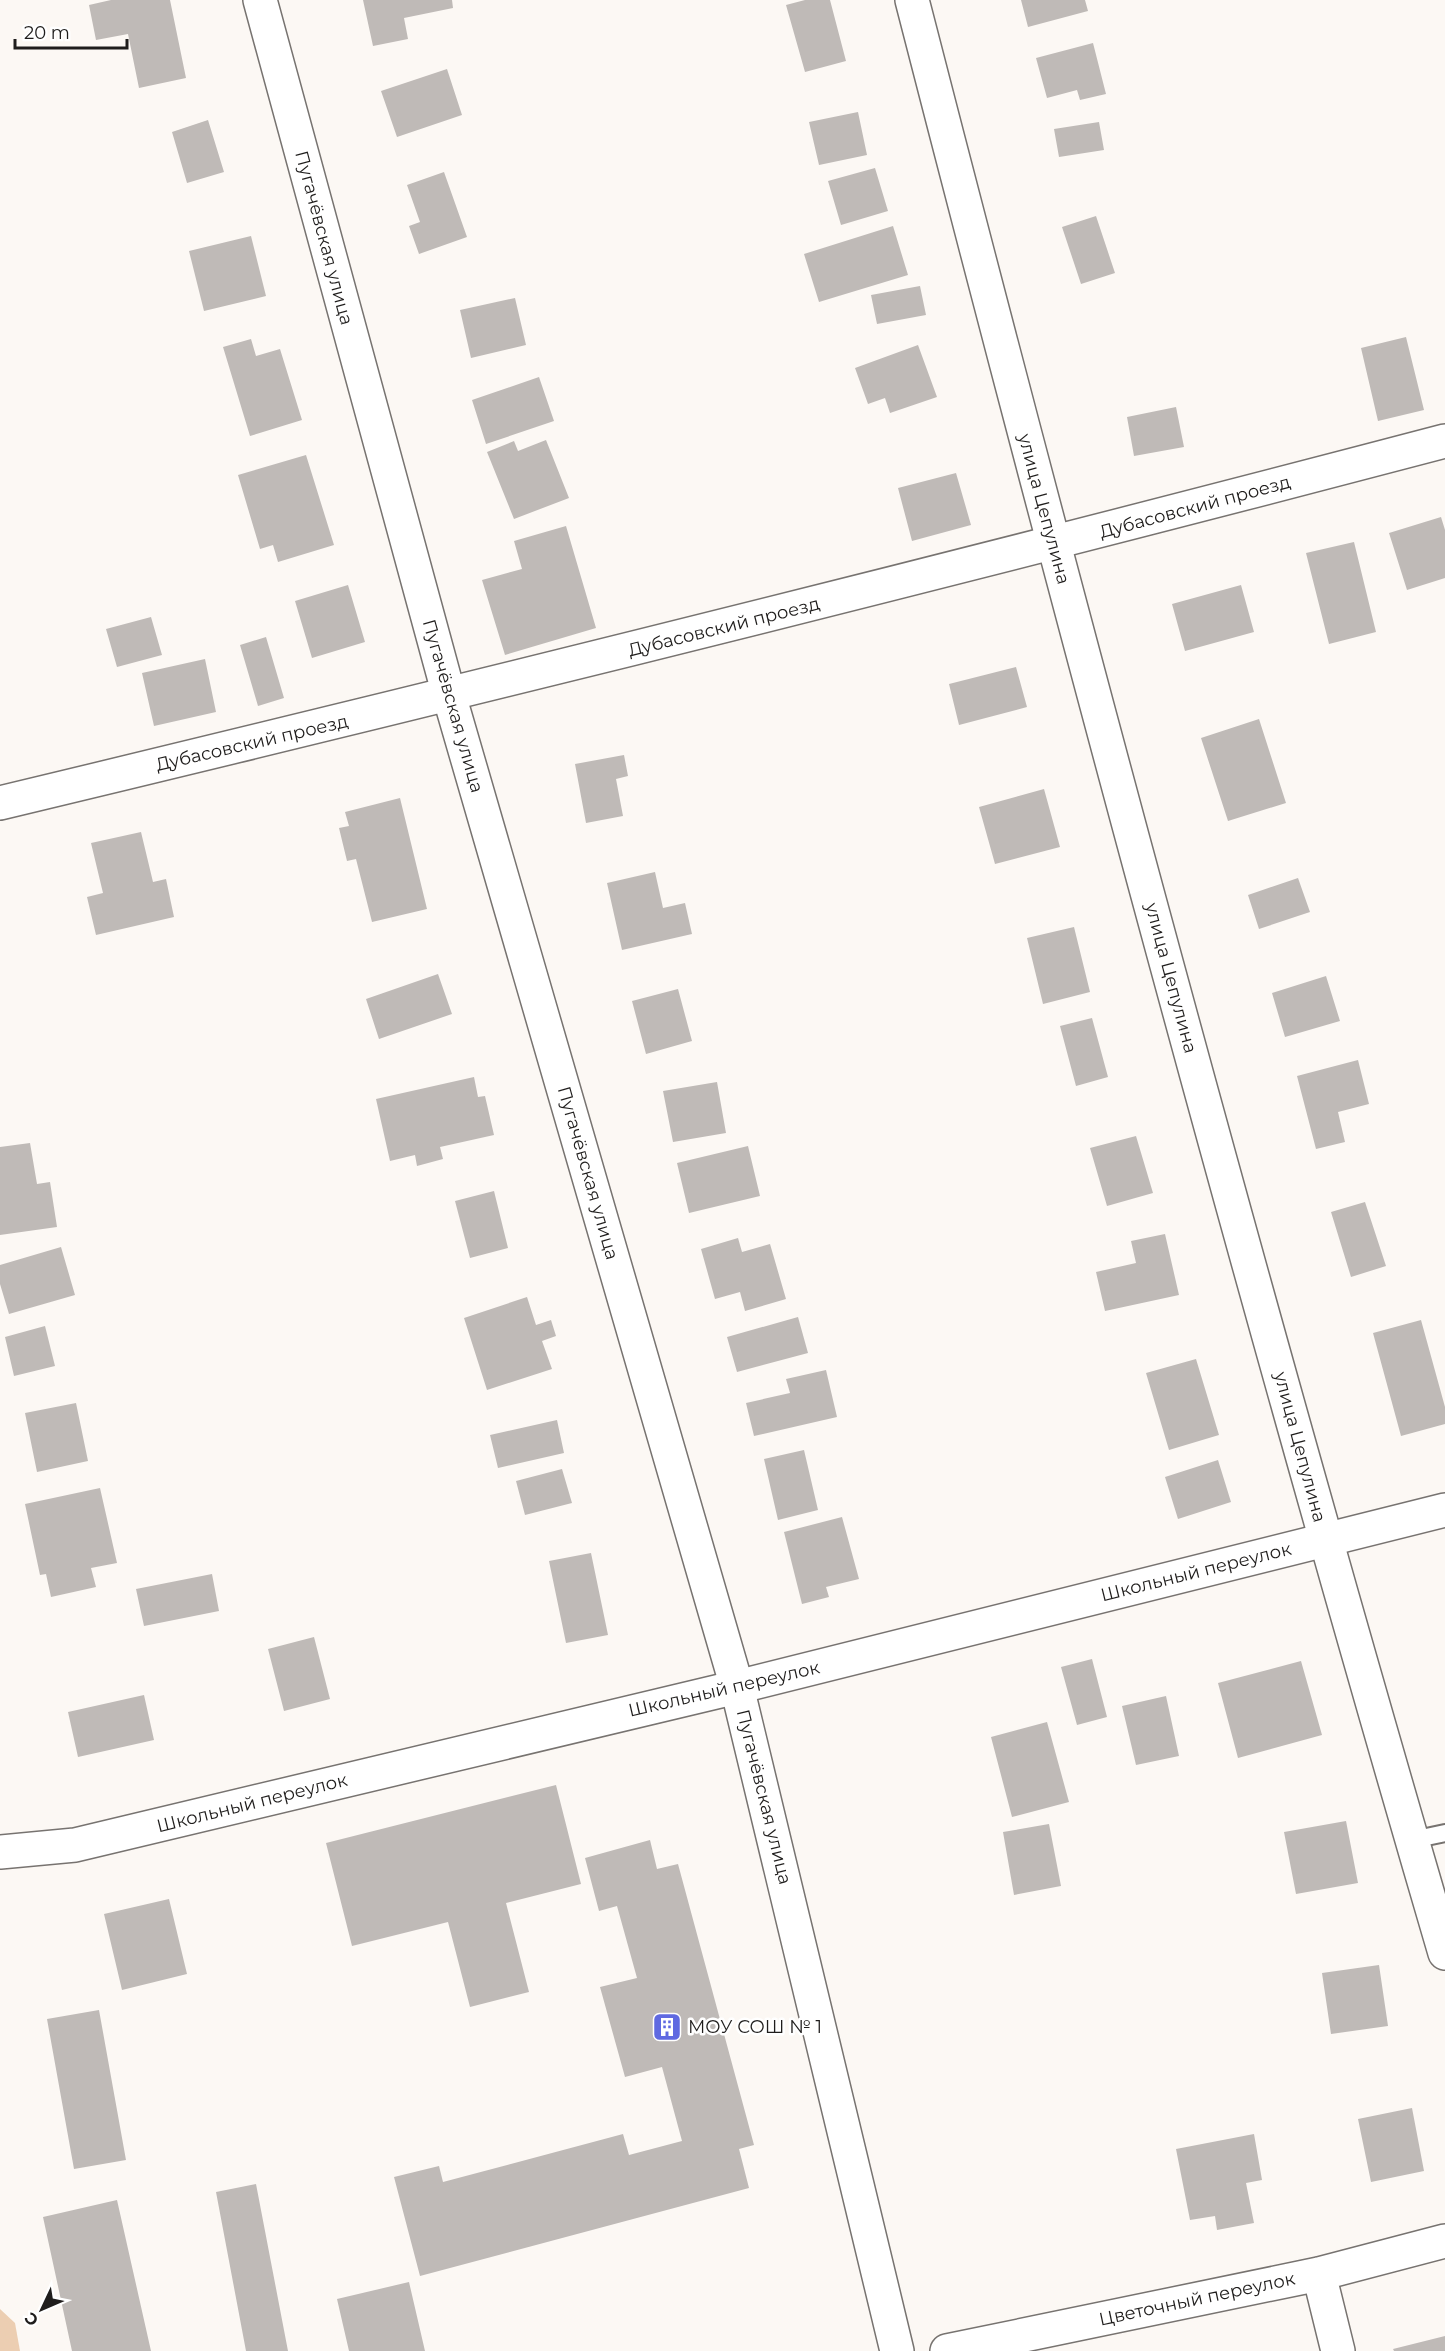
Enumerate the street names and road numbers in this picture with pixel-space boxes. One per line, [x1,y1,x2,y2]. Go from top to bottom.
street label: Пугачёвская улица [290,148,358,328]
street label: улица Цепулина [1013,430,1075,587]
street label: Дубасовский проезд [1097,471,1293,543]
street label: Дубасовский проезд [626,592,822,661]
street label: Пугачёвская улица [418,617,488,795]
street label: Дубасовский проезд [154,710,351,776]
street label: улица Цепулина [1140,899,1202,1056]
street label: Пугачёвская улица [553,1084,623,1262]
street label: улица Цепулина [1269,1368,1331,1525]
street label: Школьный переулок [1098,1538,1294,1606]
street label: Школьный переулок [626,1656,822,1722]
street label: Пугачёвская улица [732,1707,796,1887]
street label: Школьный переулок [154,1769,350,1837]
street label: Цветочный переулок [1097,2267,1297,2331]

